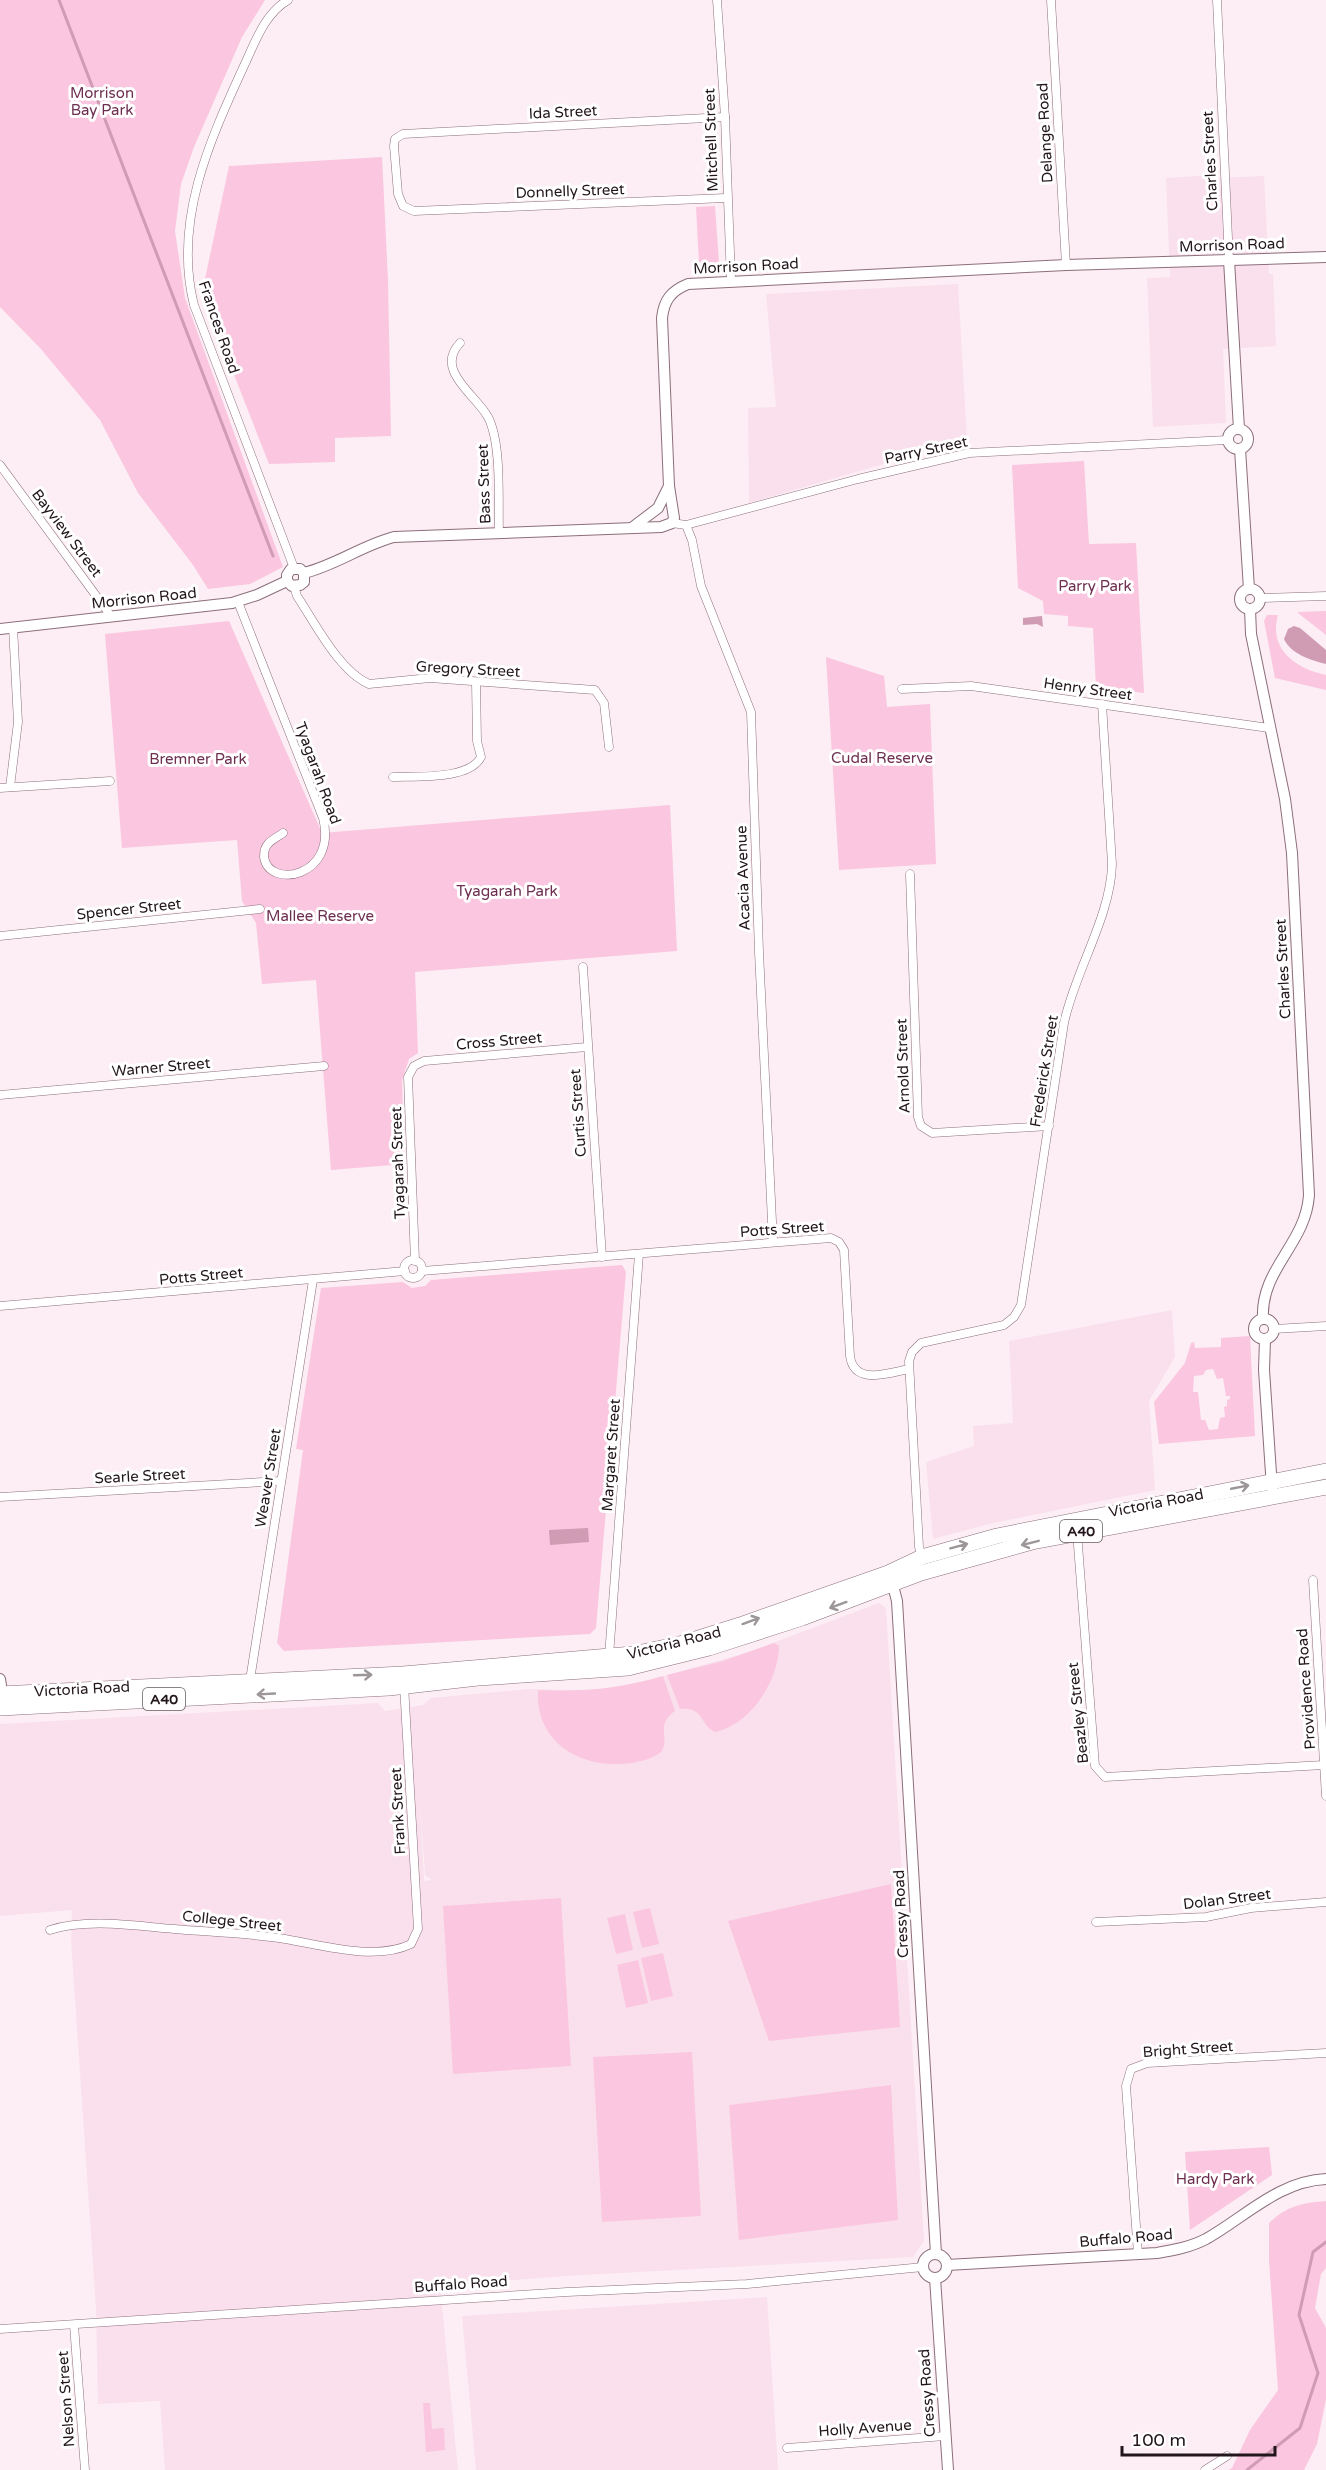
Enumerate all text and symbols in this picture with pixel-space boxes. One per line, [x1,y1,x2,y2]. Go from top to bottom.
street label: Delange Road [1033,82,1057,184]
park label: Morrison Bay Park [70,84,134,119]
street label: Mitchell Street [700,88,722,192]
street label: Ida Street [528,101,598,123]
street label: Charles Street [1198,110,1222,211]
street label: Donnelly Street [515,180,625,202]
street label: Morrison Road [1179,234,1285,256]
street label: Morrison Road [693,254,799,278]
street label: Frances Road [195,278,243,376]
street label: Parry Street [883,432,969,468]
street label: Bass Street [474,443,494,524]
street label: Bayview Street [28,485,106,581]
park label: Parry Park [1058,577,1132,595]
street label: Morrison Road [91,584,197,612]
street label: Gregory Street [415,657,521,681]
street label: Henry Street [1043,674,1134,704]
street label: Tyagarah Road [291,720,345,826]
park label: Cudal Reserve [831,749,933,767]
park label: Bremner Park [149,750,247,768]
street label: Acacia Avenue [732,825,754,931]
park label: Tyagarah Park [456,882,558,900]
street label: Spencer Street [76,895,182,923]
park label: Mallee Reserve [266,907,374,925]
street label: Charles Street [1271,918,1295,1019]
street label: Frederick Street [1026,1013,1062,1128]
street label: Arnold Street [892,1018,914,1114]
street label: Cross Street [455,1028,543,1054]
street label: Warner Street [111,1054,211,1080]
street label: Curtis Street [566,1068,590,1158]
street label: Tyagarah Street [387,1106,409,1220]
street label: Potts Street [739,1217,825,1241]
street label: Potts Street [158,1263,244,1289]
street label: Margaret Street [598,1398,624,1512]
street label: Weaver Street [251,1427,285,1529]
street label: Searle Street [94,1465,186,1487]
one-way arrow [1230,1481,1249,1492]
street label: Victoria Road [1107,1485,1205,1521]
road number: A40 [1060,1520,1102,1542]
one-way arrow [1021,1538,1040,1549]
one-way arrow [950,1540,969,1551]
one-way arrow [829,1600,848,1611]
one-way arrow [741,1615,760,1626]
street label: Victoria Road [625,1623,723,1663]
street label: Providence Road [1293,1628,1319,1750]
street label: Beazley Street [1064,1661,1092,1765]
one-way arrow [353,1670,373,1681]
street label: Victoria Road [33,1677,131,1701]
road number: A40 [143,1688,185,1710]
one-way arrow [256,1688,276,1699]
street label: Frank Street [387,1767,409,1855]
street label: Cressy Road [890,1869,912,1959]
street label: Dolan Street [1182,1885,1272,1913]
street label: College Street [181,1907,283,1935]
street label: Bright Street [1142,2037,1234,2061]
park label: Hardy Park [1176,2170,1254,2188]
street label: Buffalo Road [1079,2225,1173,2251]
street label: Buffalo Road [414,2272,508,2296]
street label: Cressy Road [915,2348,939,2438]
street label: Nelson Street [54,2350,78,2448]
street label: Holly Avenue [818,2416,912,2440]
scale bar [1122,2419,1275,2457]
text: 100 m [1131,2429,1186,2451]

